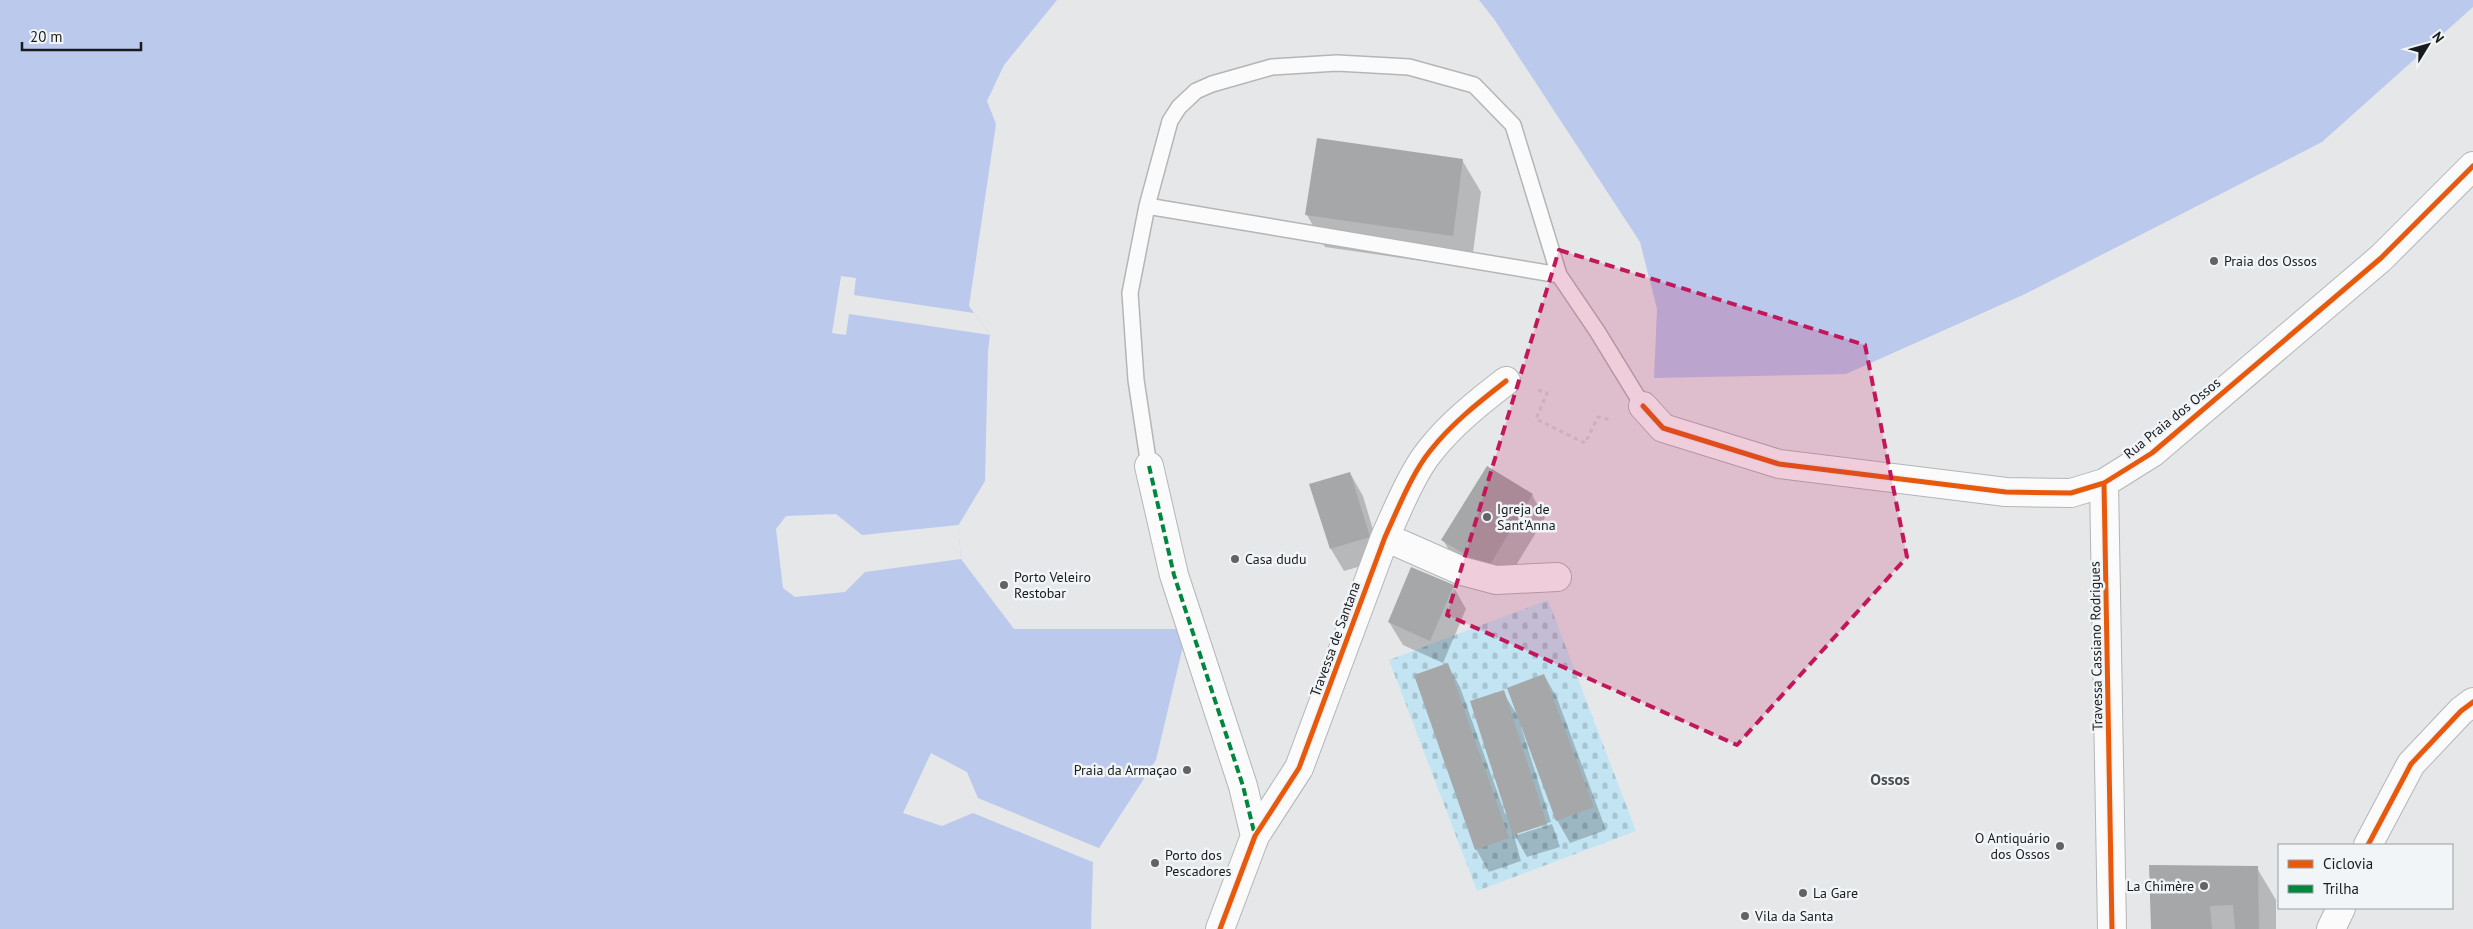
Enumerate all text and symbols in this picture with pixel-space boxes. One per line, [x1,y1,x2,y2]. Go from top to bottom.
scale bar [22,20,141,52]
north arrow [2403,20,2453,70]
text: 20 m [30,27,63,46]
text: N [2428,28,2448,46]
place label: Praia dos Ossos [2224,252,2317,270]
marker: Praia dos Ossos [2208,255,2220,267]
street label: Rua Praia dos Ossos [2120,373,2224,463]
place label: Igreja de Sant'Anna [1497,500,1556,534]
marker: Igreja de Sant'Anna [1481,511,1493,523]
place label: Casa dudu [1245,550,1306,568]
marker: Casa dudu [1229,553,1241,565]
street label: Travessa Cassiano Rodrigues [2086,561,2106,731]
place label: Porto Veleiro Restobar [1014,568,1091,602]
marker: Porto Veleiro Restobar [998,579,1010,591]
street label: Travessa de Santana [1306,579,1364,699]
place label: Praia da Armaçao [1074,761,1177,779]
marker: Praia da Armaçao [1181,764,1193,776]
district label: Ossos [1870,769,1910,789]
place label: O Antiquário dos Ossos [1975,829,2050,863]
marker: O Antiquário dos Ossos [2054,840,2066,852]
legend [2278,844,2453,909]
place label: Porto dos Pescadores [1165,846,1231,880]
text: Ciclovia [2323,854,2373,873]
marker: Porto dos Pescadores [1149,857,1161,869]
place label: La Chimère [2127,877,2194,895]
text: Trilha [2323,879,2359,898]
marker: La Chimère [2198,880,2210,892]
place label: La Gare [1813,884,1858,902]
marker: La Gare [1797,887,1809,899]
place label: Vila da Santa [1754,907,1833,925]
marker: Vila da Santa [1739,910,1751,922]

